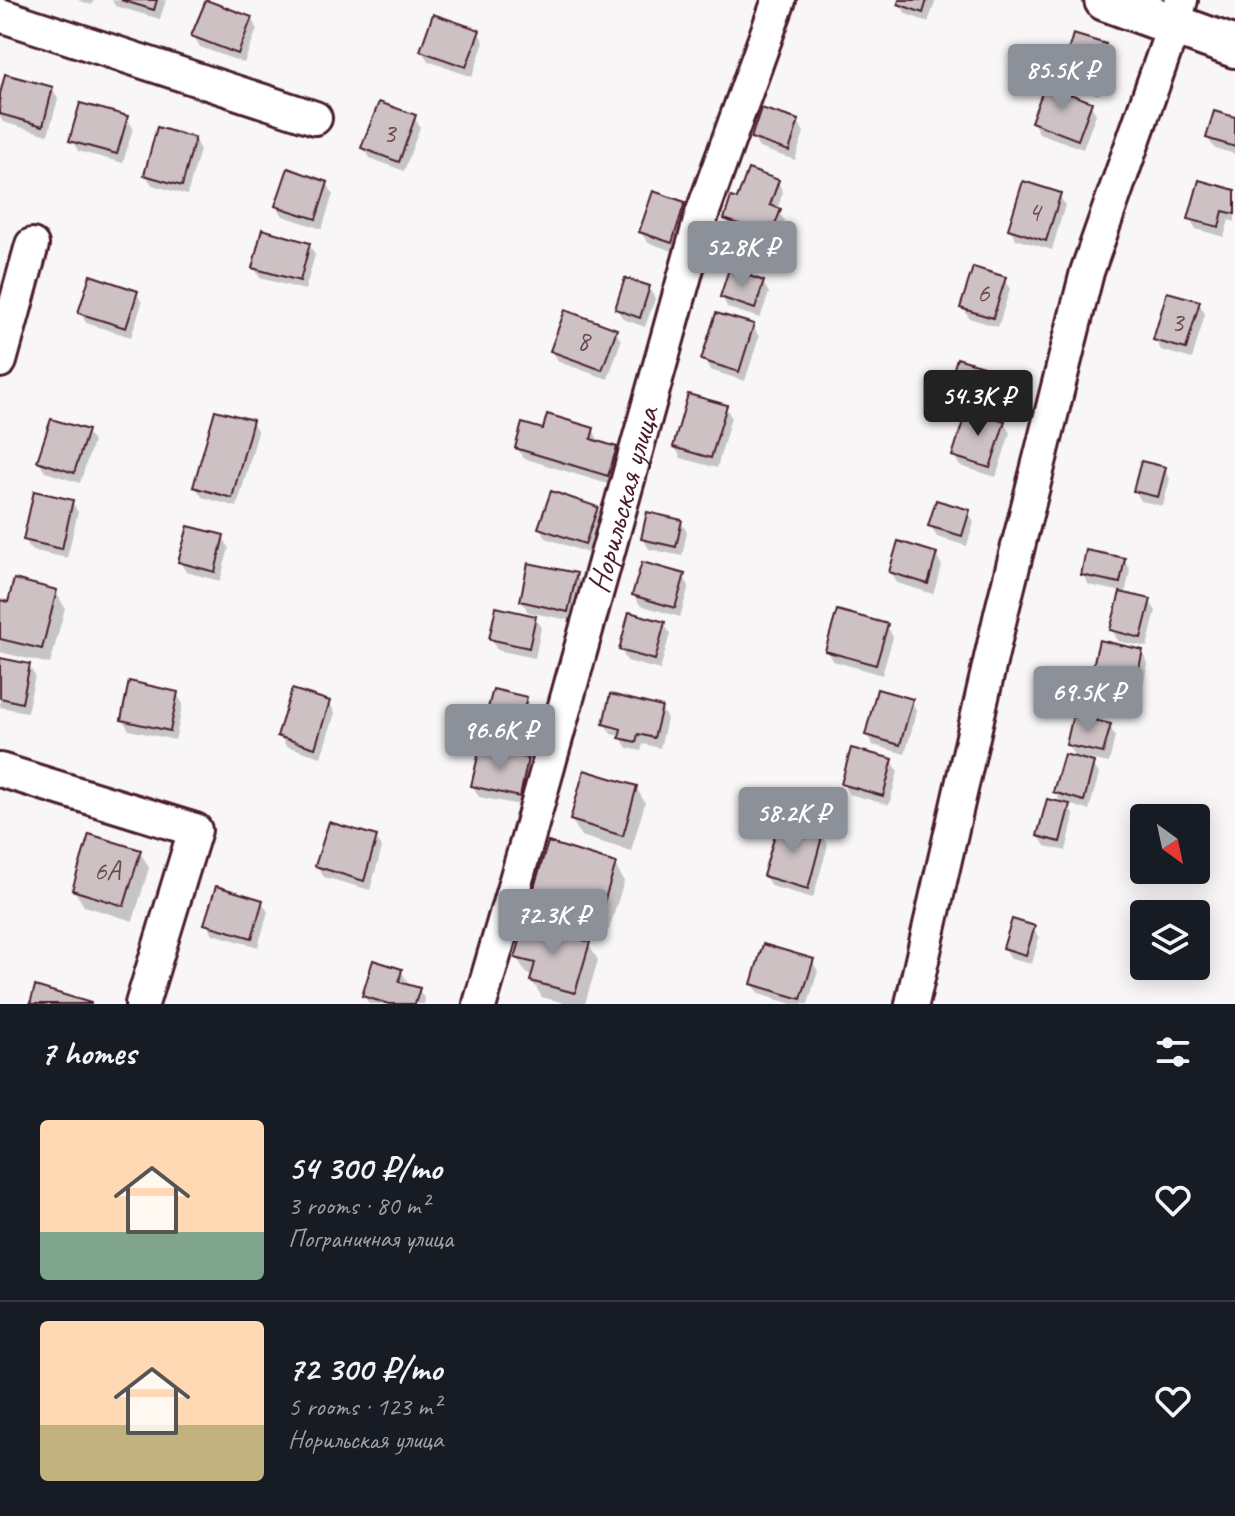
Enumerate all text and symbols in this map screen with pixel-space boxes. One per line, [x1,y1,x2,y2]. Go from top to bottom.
pin: 85.5K ₽ [988,44,1136,112]
text: 85.5K ₽ [1026,53,1098,86]
house number: 3 [383,115,398,150]
house number: 4 [1028,194,1043,229]
pin: 52.8K ₽ [668,221,816,289]
text: 52.8K ₽ [706,230,778,263]
house number: 6 [977,275,991,310]
house number: 3 [1171,304,1186,339]
house number: 8 [577,323,592,358]
pin: 54.3K ₽ [904,370,1052,438]
text: 54.3K ₽ [942,379,1014,412]
street label: Норильская улица [577,400,668,597]
pin: 69.5K ₽ [1014,666,1162,734]
text: 69.5K ₽ [1051,675,1125,708]
pin: 96.6K ₽ [426,704,574,772]
text: 96.6K ₽ [463,713,537,746]
pin: 58.2K ₽ [719,787,867,855]
text: 58.2K ₽ [757,796,829,829]
north arrow [1130,804,1210,884]
map controls [1130,804,1210,980]
house number: 6А [94,853,122,888]
pin: 72.3K ₽ [479,889,627,957]
text: 72.3K ₽ [516,898,590,931]
button: layers [1130,900,1210,980]
icon: filters [1151,1030,1195,1074]
text: 7 homes [40,1031,136,1074]
text: 54 300 ₽/mo [288,1146,442,1189]
icon: home [104,1152,200,1248]
icon: heart [1151,1178,1195,1222]
text: 3 rooms · 80 m² [288,1189,429,1222]
text: Пограничная улица [288,1222,453,1255]
text: 72 300 ₽/mo [288,1347,442,1390]
icon: home [104,1353,200,1449]
icon: heart [1151,1379,1195,1423]
text: 5 rooms · 123 m² [288,1390,440,1423]
text: Норильская улица [288,1423,443,1456]

